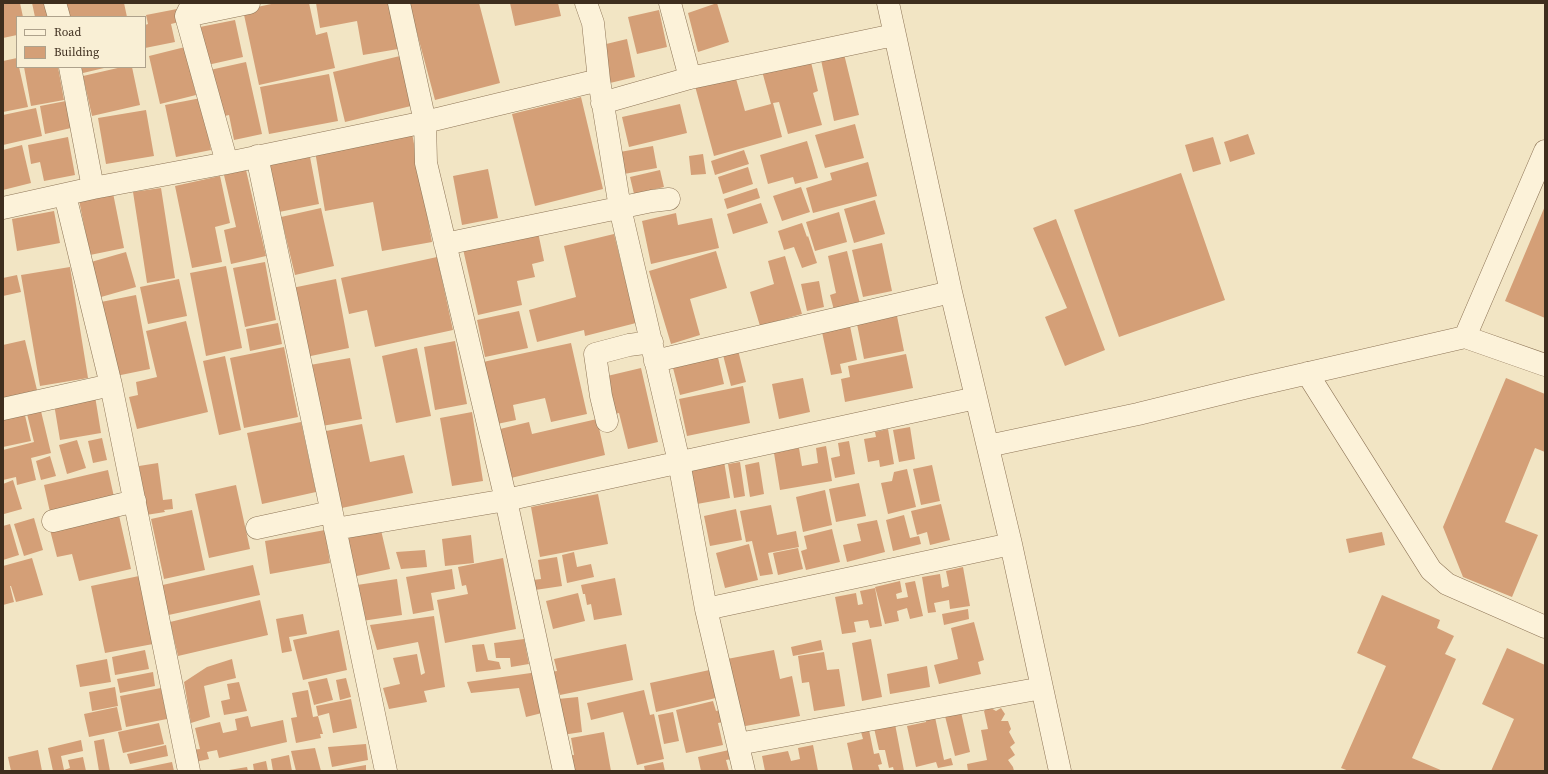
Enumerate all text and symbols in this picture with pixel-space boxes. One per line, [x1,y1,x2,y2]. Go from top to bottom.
legend [16,16,146,68]
text: Road [54,24,81,40]
text: Building [54,44,99,60]

